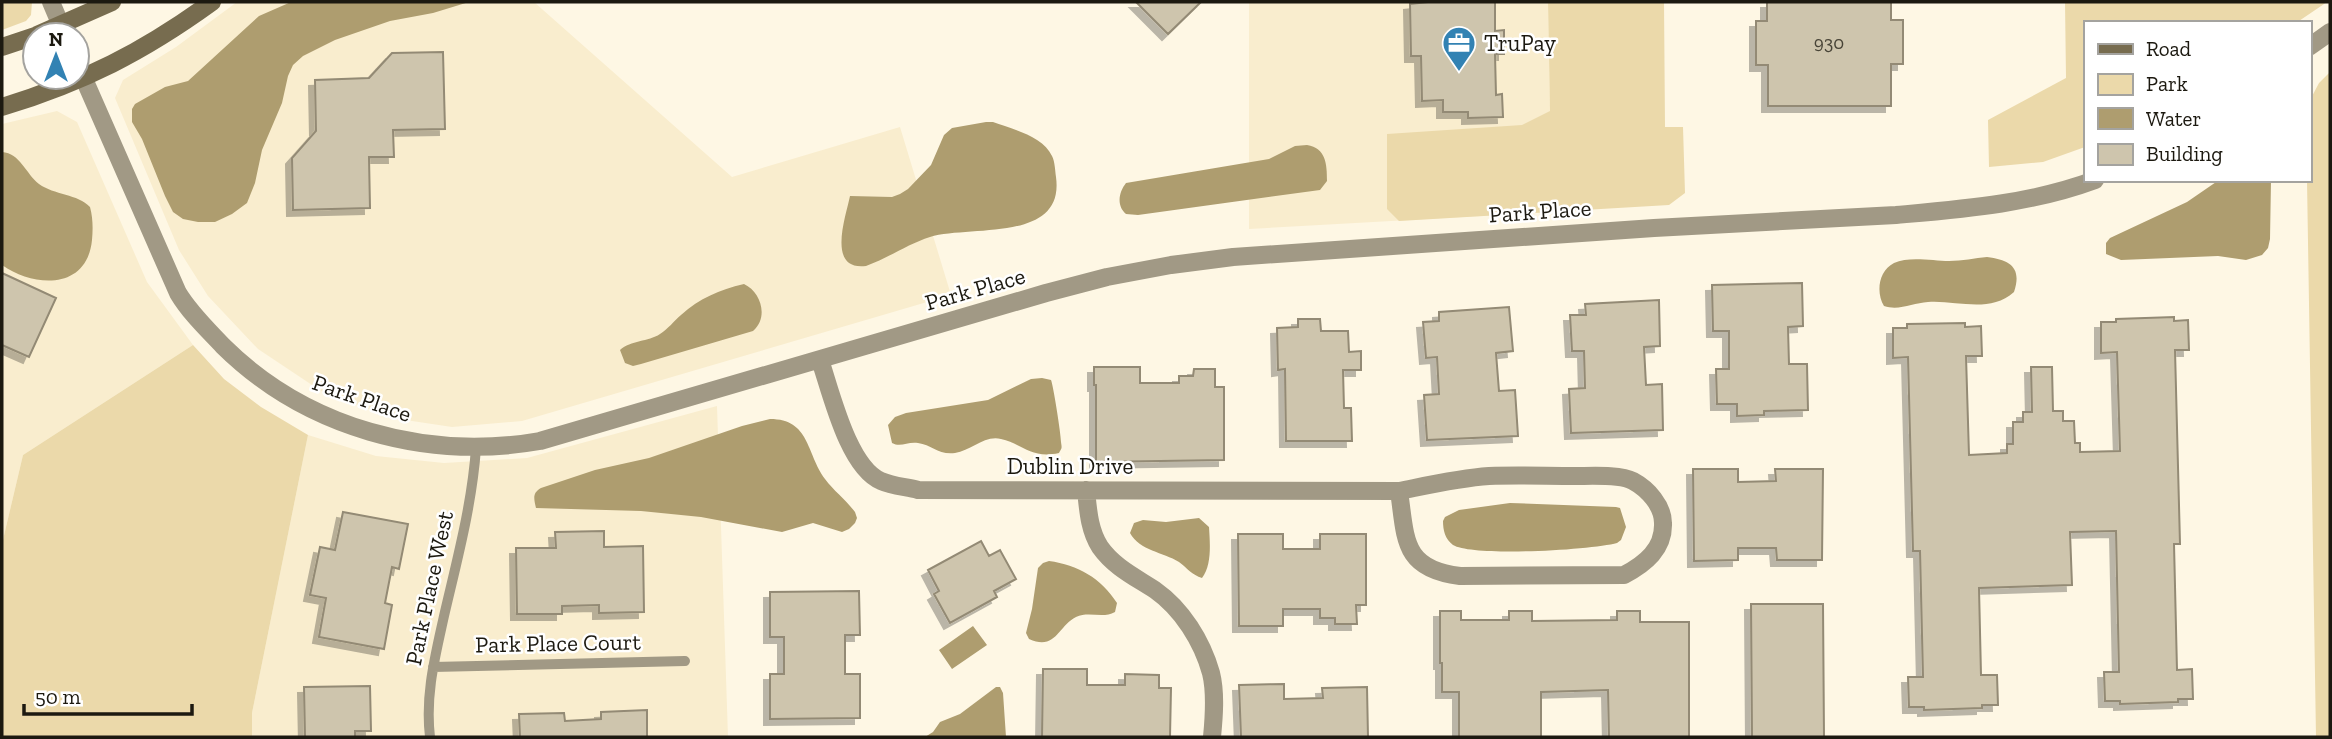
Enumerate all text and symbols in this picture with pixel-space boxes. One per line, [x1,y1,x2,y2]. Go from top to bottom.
north arrow [21,21,91,91]
legend [2084,21,2311,182]
office icon: TruPay [1440,24,1478,73]
text: N [49,28,63,51]
place label: TruPay [1484,29,1556,57]
house number: 930 [1814,31,1844,54]
text: Road [2146,36,2192,61]
text: Park [2146,71,2188,96]
text: Water [2146,106,2201,131]
text: Building [2146,141,2223,166]
street label: Park Place [1488,193,1592,229]
street label: Park Place [922,261,1028,317]
street label: Park Place [309,368,415,428]
street label: Dublin Drive [1007,452,1133,480]
street label: Park Place West [399,508,459,668]
street label: Park Place Court [475,628,642,658]
scale bar [24,672,192,716]
text: 50 m [35,684,81,709]

